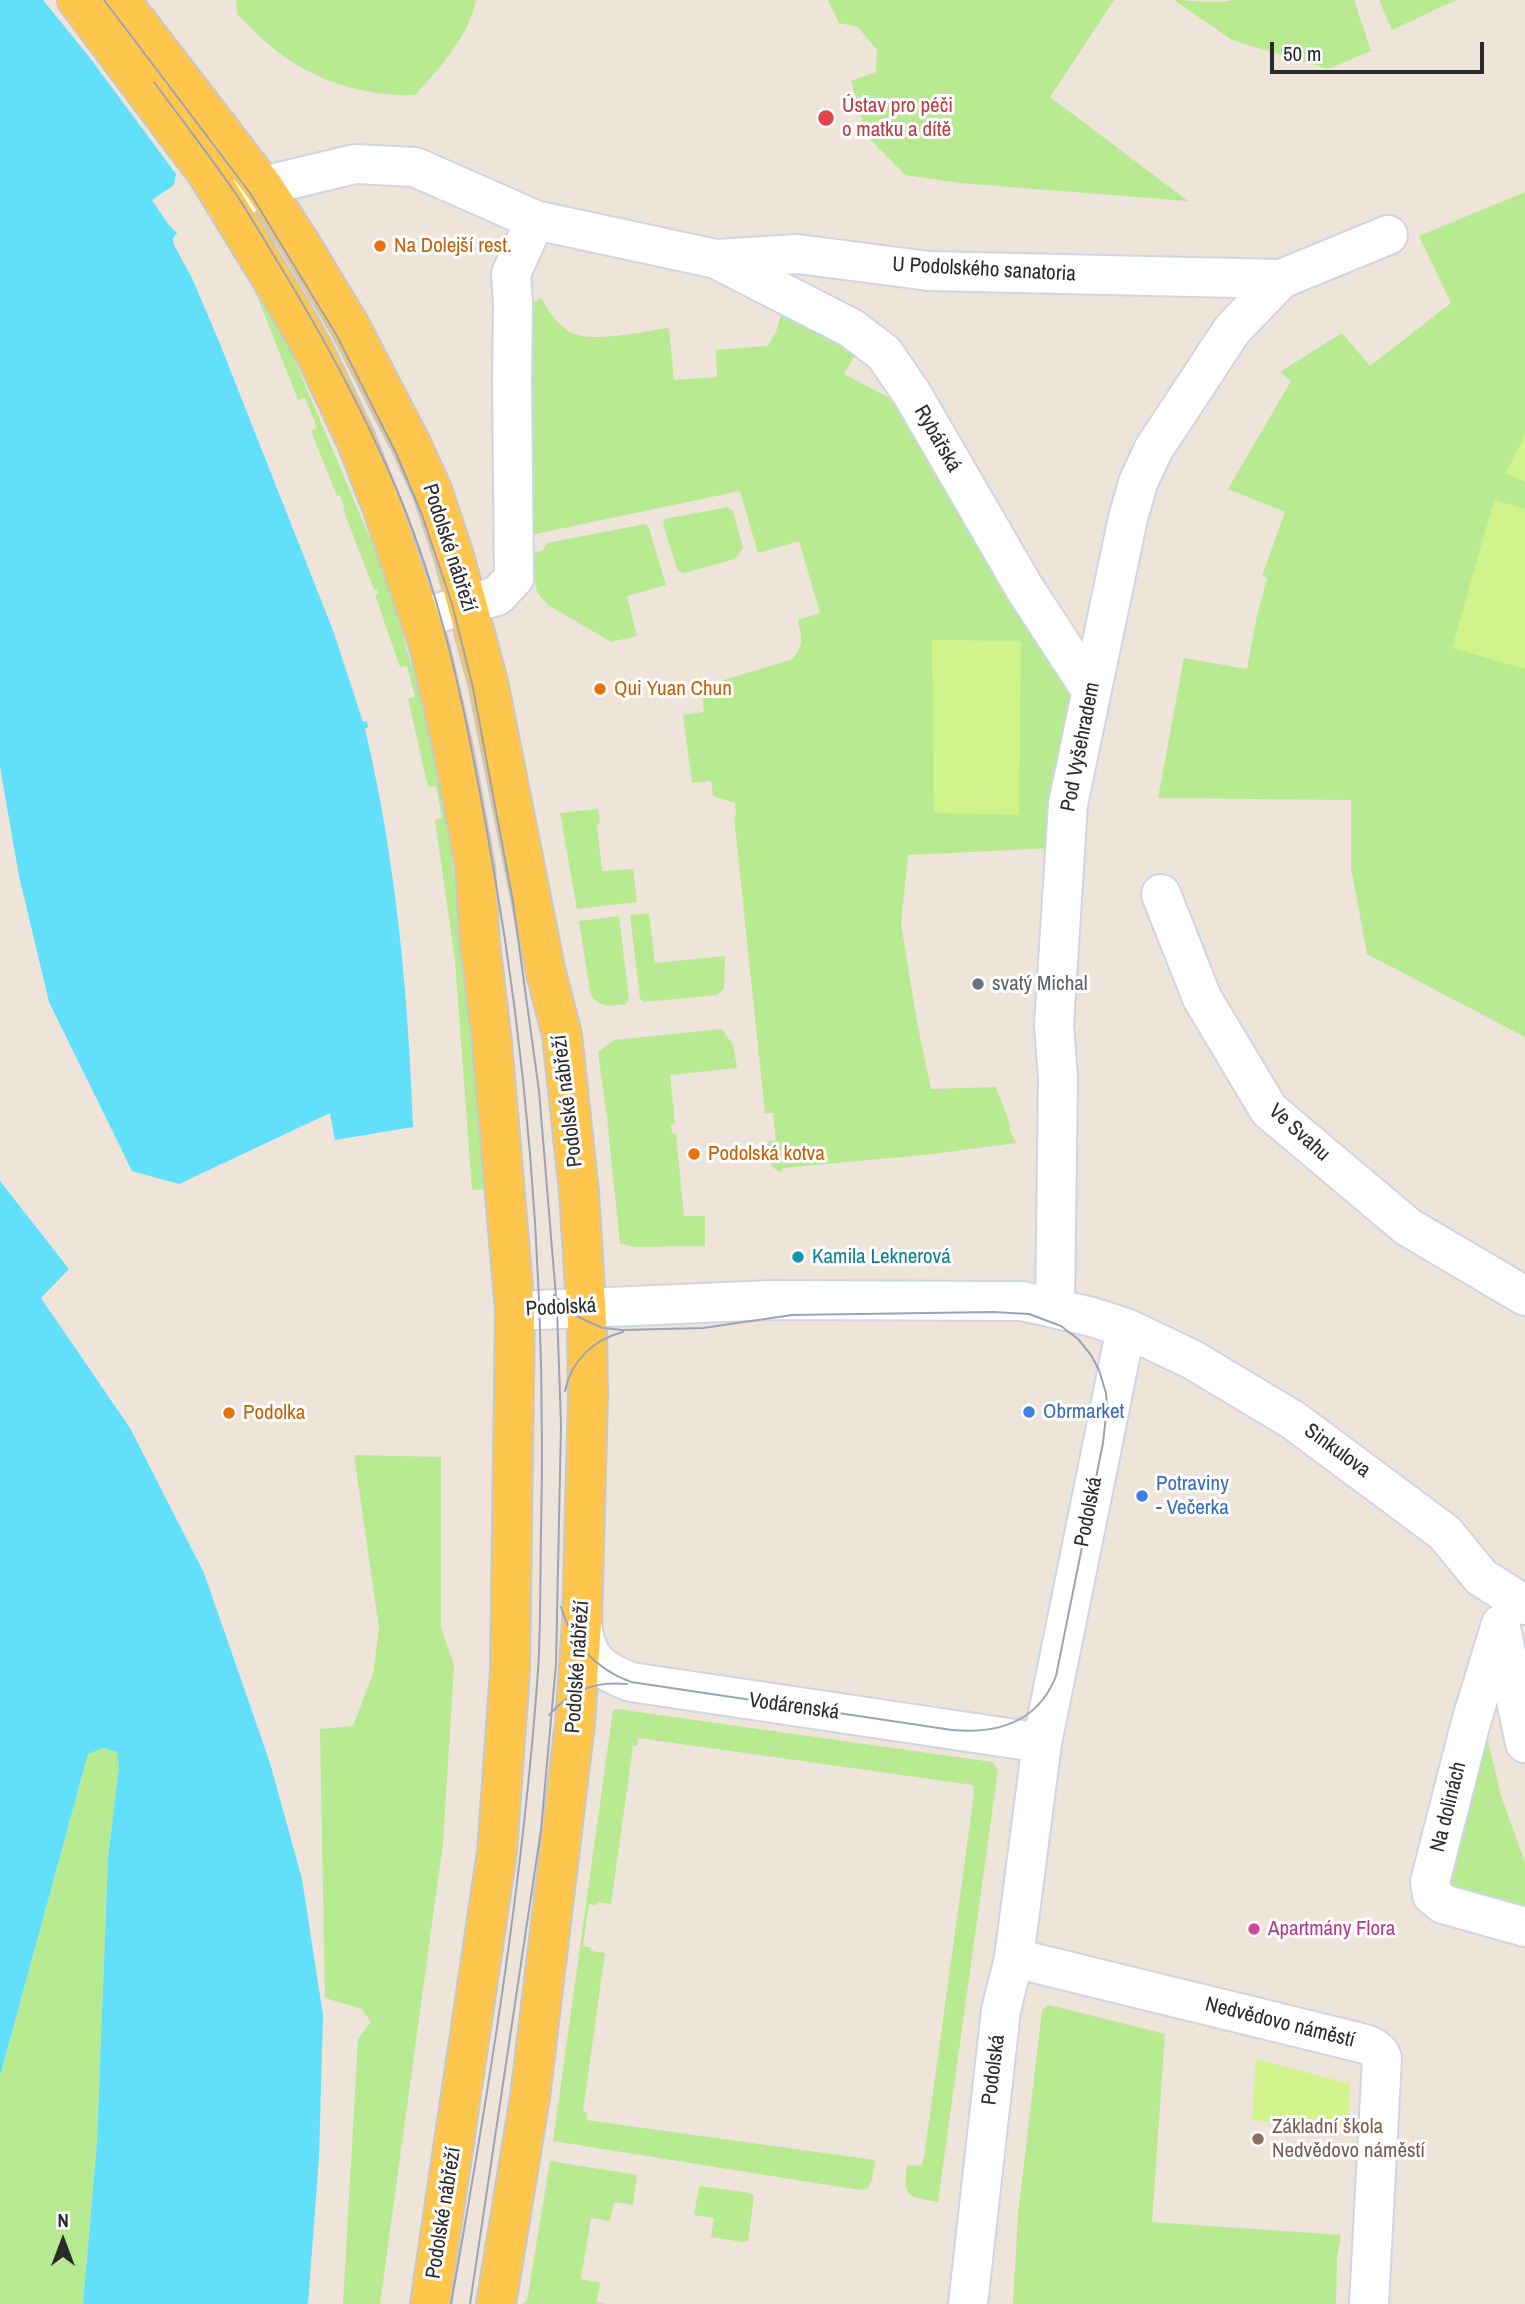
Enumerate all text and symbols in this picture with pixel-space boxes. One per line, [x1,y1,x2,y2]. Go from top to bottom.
scale bar [1273,28,1486,72]
text: 50 m [1283,39,1321,68]
place label: Ústav pro péči o matku a dítě [842,93,953,143]
marker: Ústav pro péči o matku a dítě [816,108,836,128]
place label: Na Dolejší rest. [394,233,512,259]
marker: Na Dolejší rest. [372,238,388,254]
street label: U Podolského sanatoria [892,253,1076,287]
street label: Rybářská [908,401,966,477]
street label: Podolské nábřeží [416,481,482,615]
place label: Qui Yuan Chun [614,676,732,702]
street label: Pod Vyšehradem [1056,680,1106,814]
marker: Qui Yuan Chun [592,681,608,697]
place label: svatý Michal [992,971,1088,997]
marker: svatý Michal [970,976,986,992]
street label: Podolské nábřeží [547,1033,589,1169]
street label: Ve Svahu [1263,1099,1335,1167]
place label: Podolská kotva [708,1141,825,1167]
marker: Podolská kotva [686,1146,702,1162]
place label: Kamila Leknerová [812,1244,951,1270]
marker: Kamila Leknerová [790,1249,806,1265]
street label: Podolská [525,1294,597,1322]
place label: Obrmarket [1043,1399,1124,1425]
place label: Podolka [243,1400,305,1426]
marker: Obrmarket [1021,1404,1037,1420]
marker: Podolka [221,1405,237,1421]
street label: Sinkulova [1299,1419,1375,1483]
place label: Potraviny - Večerka [1156,1471,1229,1521]
street label: Podolská [1070,1475,1108,1549]
marker: Potraviny - Večerka [1134,1488,1150,1504]
street label: Podolské nábřeží [561,1600,595,1734]
street label: Vodárenská [747,1688,841,1726]
street label: Na dolinách [1426,1759,1472,1855]
place label: Apartmány Flora [1268,1916,1395,1942]
marker: Apartmány Flora [1246,1921,1262,1937]
street label: Nedvědovo náměstí [1203,1992,1357,2054]
street label: Podolská [977,2033,1011,2107]
place label: Základní škola Nedvědovo náměstí [1272,2114,1425,2164]
marker: Základní škola Nedvědovo náměstí [1250,2131,1266,2147]
street label: Podolské nábřeží [421,2145,467,2281]
north arrow [28,2206,98,2276]
text: N [57,2207,69,2233]

